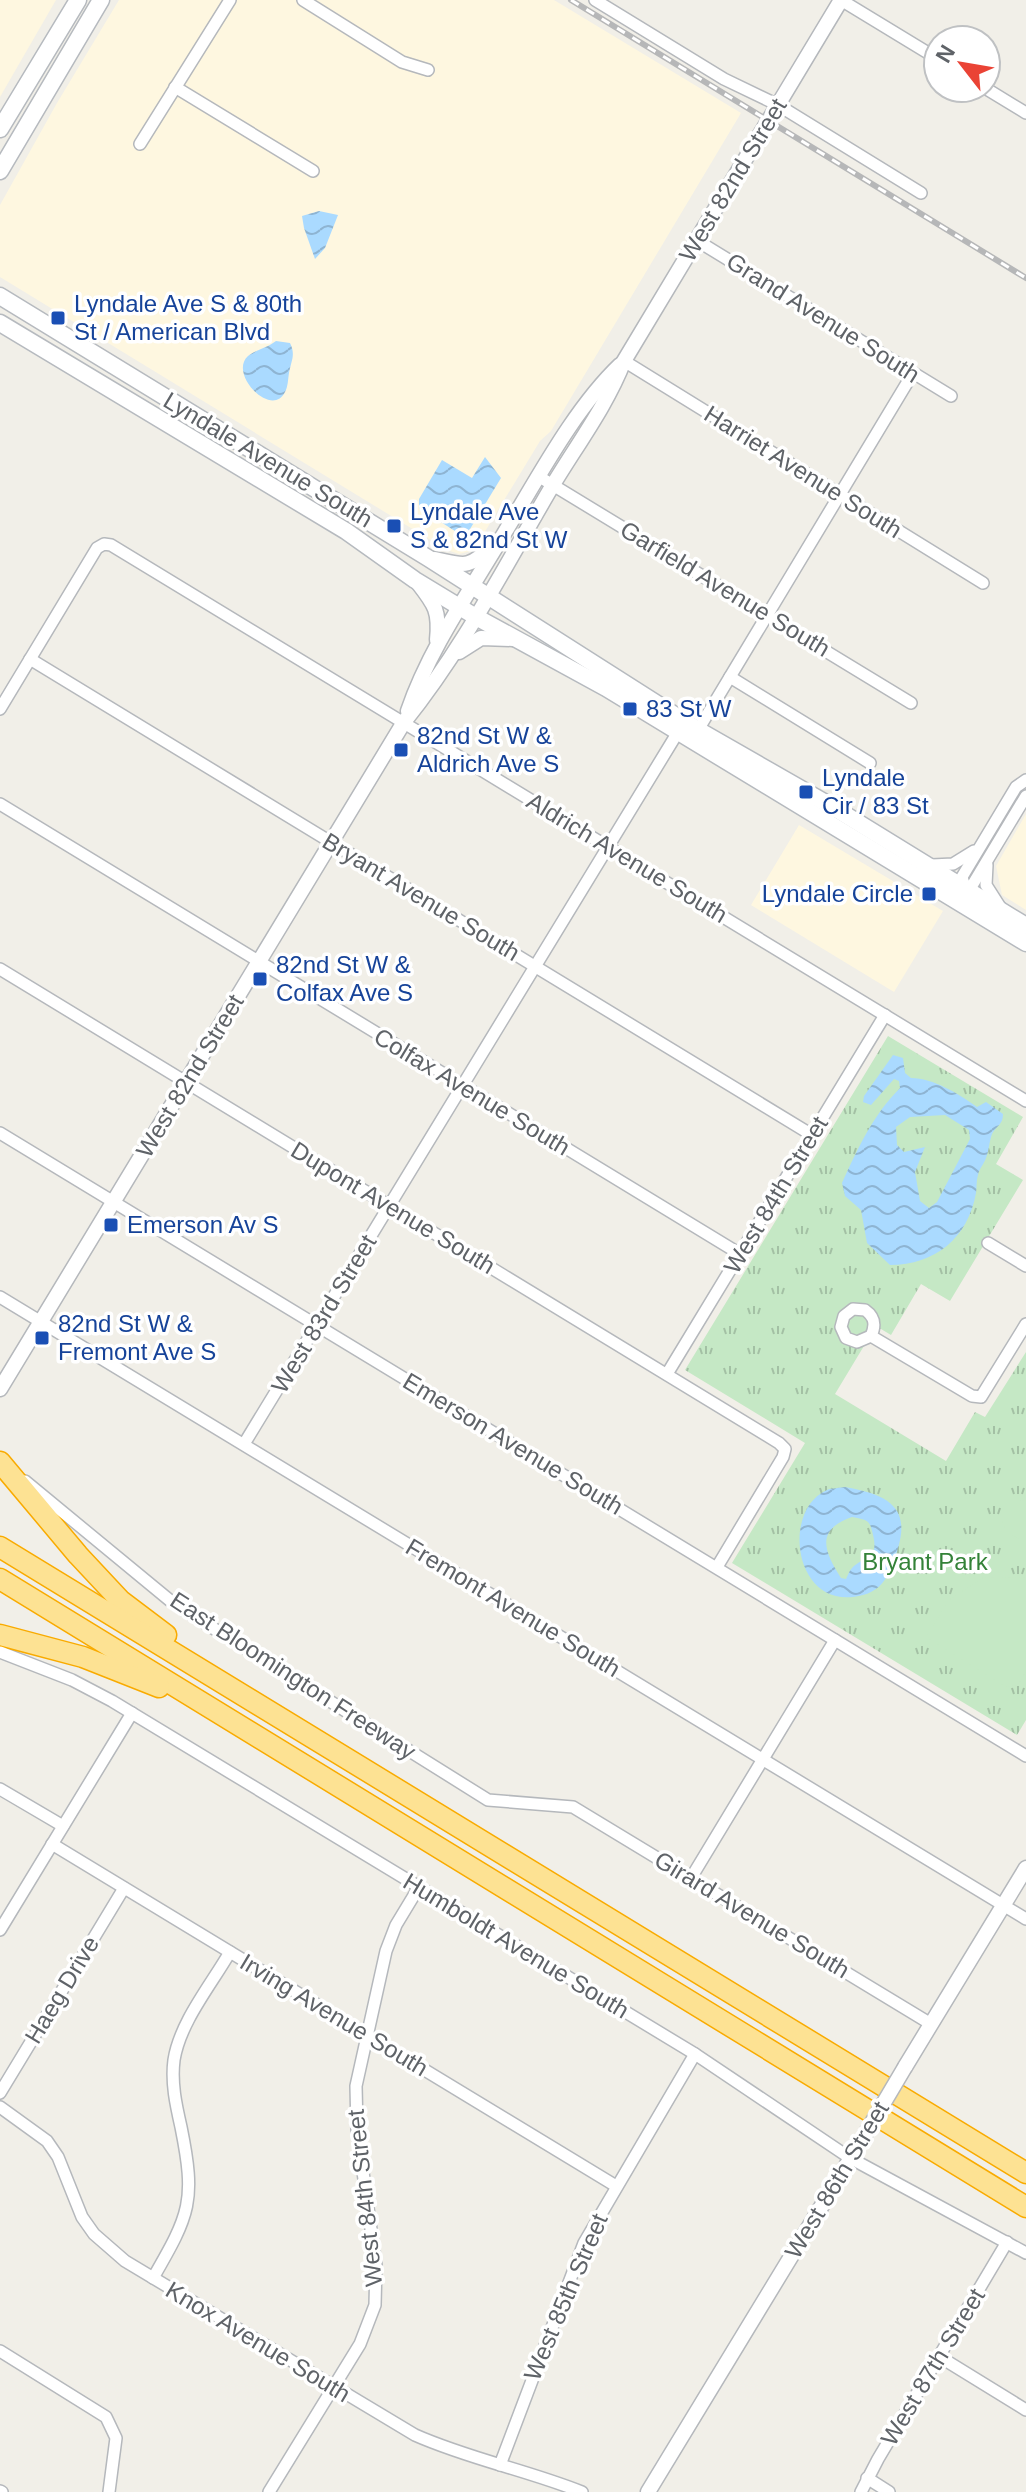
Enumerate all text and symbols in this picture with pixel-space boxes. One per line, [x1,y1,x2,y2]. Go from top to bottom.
north arrow [922,24,1002,104]
text: N [930,41,960,67]
street label: West 82nd Street [673,93,792,266]
street label: Grand Avenue South [722,247,925,388]
place label: Lyndale Ave S & 80th St / American Blvd [74,290,302,345]
marker: Lyndale Ave S & 80th St / American Blvd [49,309,67,327]
street label: Lyndale Avenue South [159,386,378,533]
street label: Harriet Avenue South [700,400,907,543]
place label: Lyndale Ave S & 82nd St W [410,498,568,553]
street label: Garfield Avenue South [616,515,835,662]
marker: Lyndale Ave S & 82nd St W [385,517,403,535]
place label: 83 St W [646,695,732,722]
marker: 83 St W [621,700,639,718]
place label: 82nd St W & Aldrich Ave S [417,722,559,777]
marker: 82nd St W & Aldrich Ave S [392,741,410,759]
place label: Lyndale Cir / 83 St [822,764,929,819]
marker: Lyndale Cir / 83 St [797,783,815,801]
street label: Aldrich Avenue South [522,787,732,928]
street label: Bryant Avenue South [318,827,525,966]
place label: Lyndale Circle [762,880,913,907]
marker: Lyndale Circle [920,885,938,903]
place label: 82nd St W & Colfax Ave S [276,951,413,1006]
marker: 82nd St W & Colfax Ave S [251,970,269,988]
street label: West 82nd Street [130,989,249,1162]
street label: Colfax Avenue South [369,1022,575,1161]
street label: West 84th Street [718,1111,833,1278]
street label: Dupont Avenue South [286,1136,500,1279]
place label: Emerson Av S [127,1211,279,1238]
marker: Emerson Av S [102,1216,120,1234]
street label: West 83rd Street [266,1230,382,1398]
place label: 82nd St W & Fremont Ave S [58,1310,216,1365]
marker: 82nd St W & Fremont Ave S [33,1329,51,1347]
street label: Emerson Avenue South [398,1367,628,1520]
street label: Fremont Avenue South [401,1533,625,1682]
park label: Bryant Park [862,1548,989,1575]
street label: East Bloomington Freeway [166,1586,421,1765]
street label: Girard Avenue South [650,1846,855,1983]
street label: Humboldt Avenue South [399,1867,634,2024]
street label: Haeg Drive [19,1931,104,2048]
street label: Irving Avenue South [235,1948,433,2081]
street label: West 86th Street [779,2096,894,2263]
street label: West 84th Street [342,2108,387,2288]
street label: West 85th Street [518,2209,613,2384]
street label: Knox Avenue South [161,2276,355,2407]
street label: West 87th Street [875,2283,990,2450]

